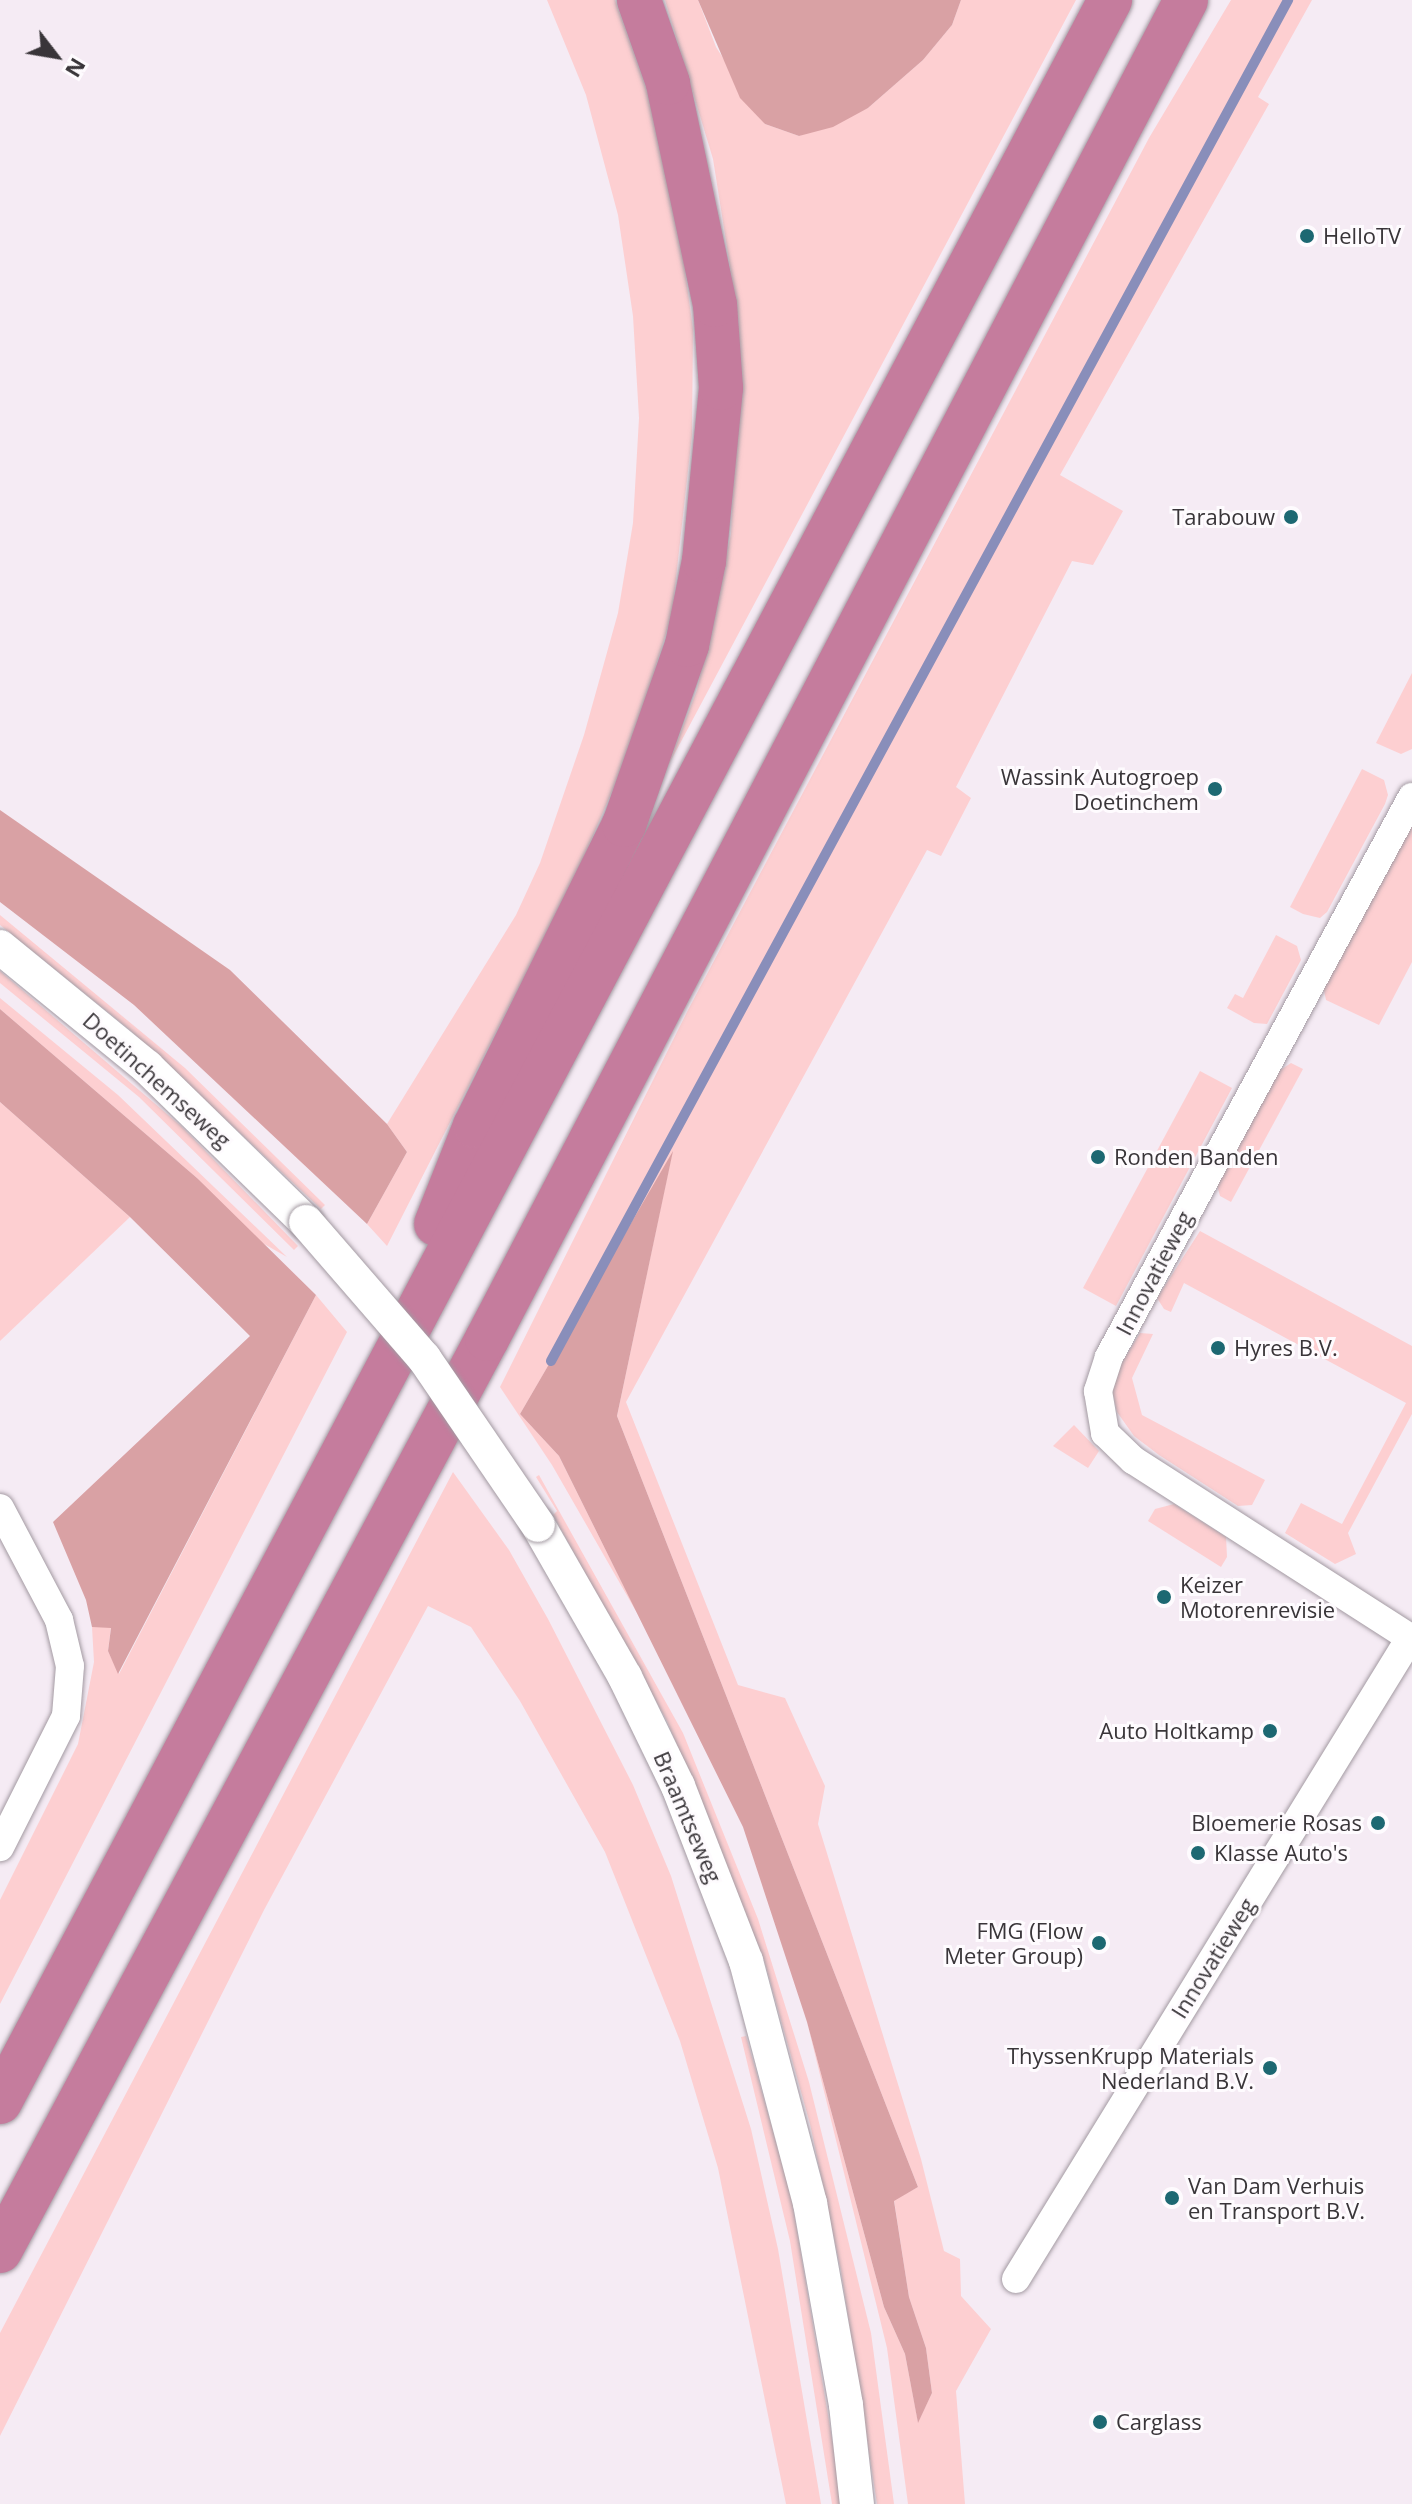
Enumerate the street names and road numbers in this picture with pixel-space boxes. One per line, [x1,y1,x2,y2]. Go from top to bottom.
street label: Doetinchemseweg [78,1007,236,1153]
street label: Innovatieweg [1110,1206,1198,1340]
street label: Braamtseweg [648,1747,728,1887]
street label: Innovatieweg [1166,1893,1260,2023]

